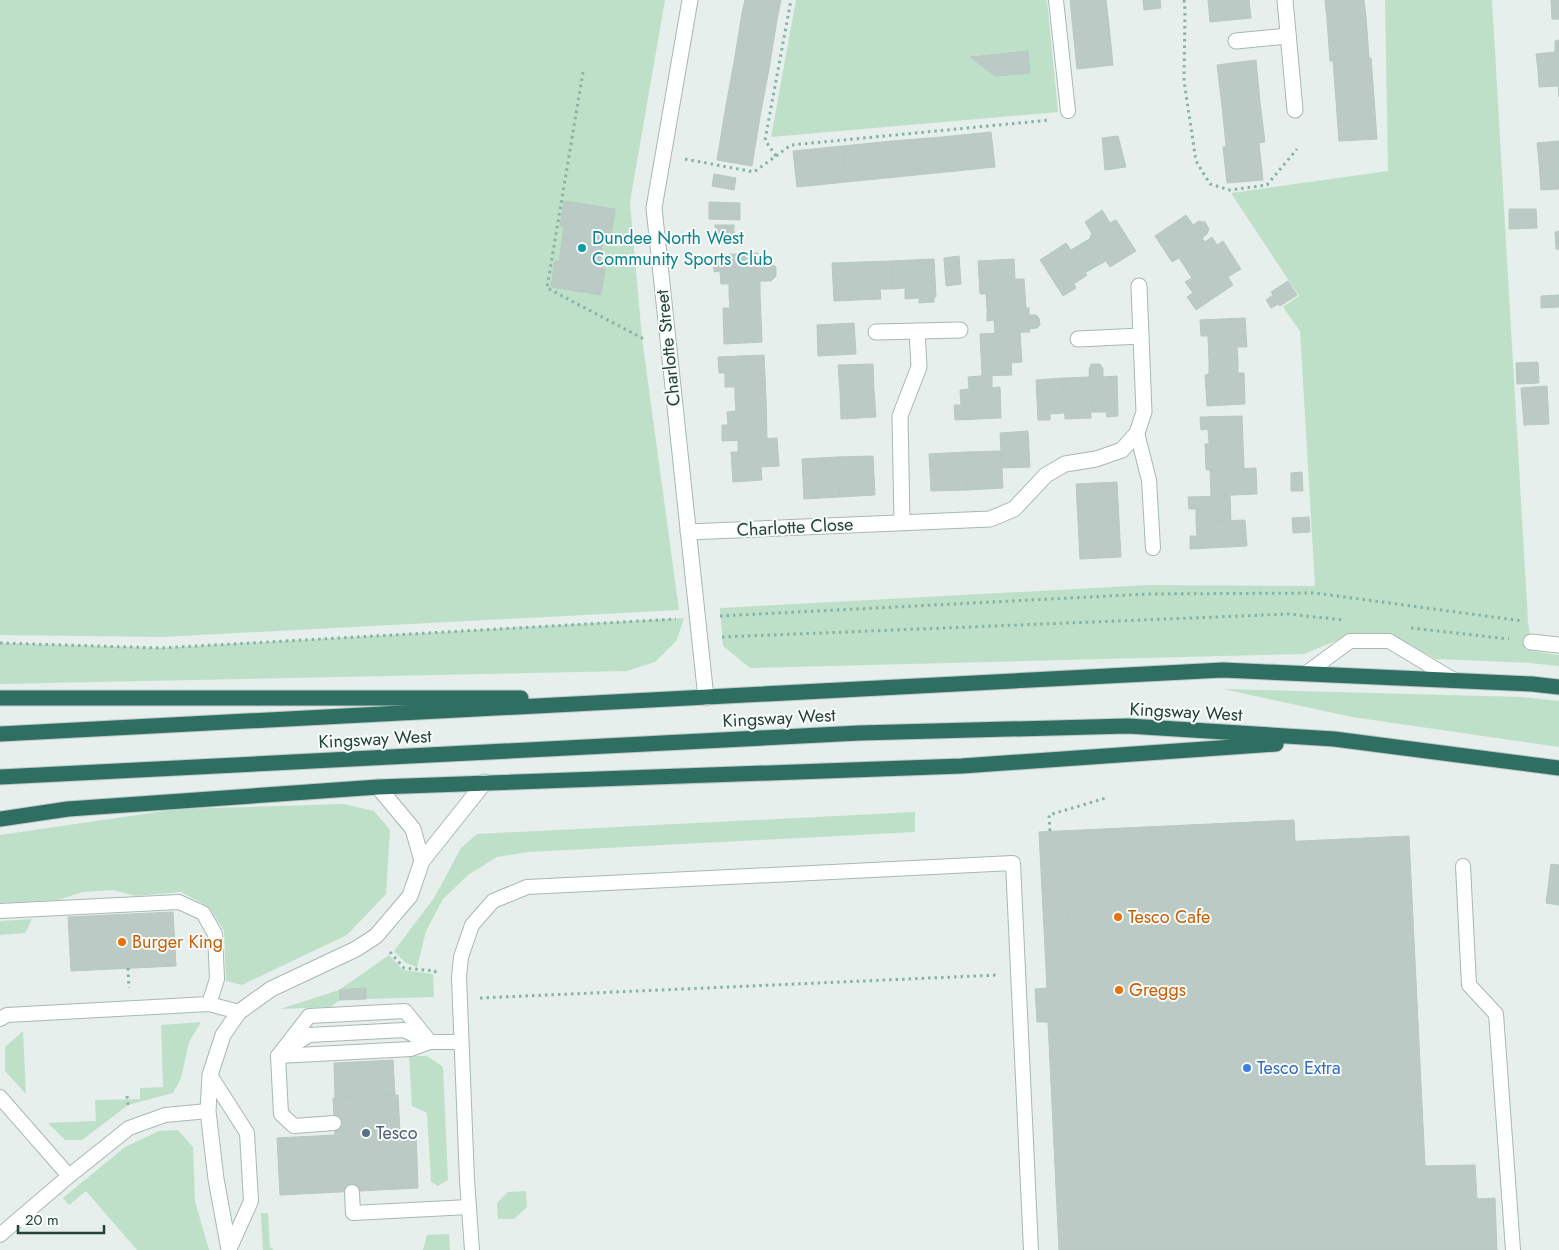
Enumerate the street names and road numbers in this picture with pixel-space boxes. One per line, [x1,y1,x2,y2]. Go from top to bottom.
street label: Charlotte Street [649,288,687,407]
street label: Charlotte Close [736,511,854,543]
street label: Kingsway West [1129,696,1244,728]
street label: Kingsway West [722,702,837,734]
street label: Kingsway West [318,723,433,755]

